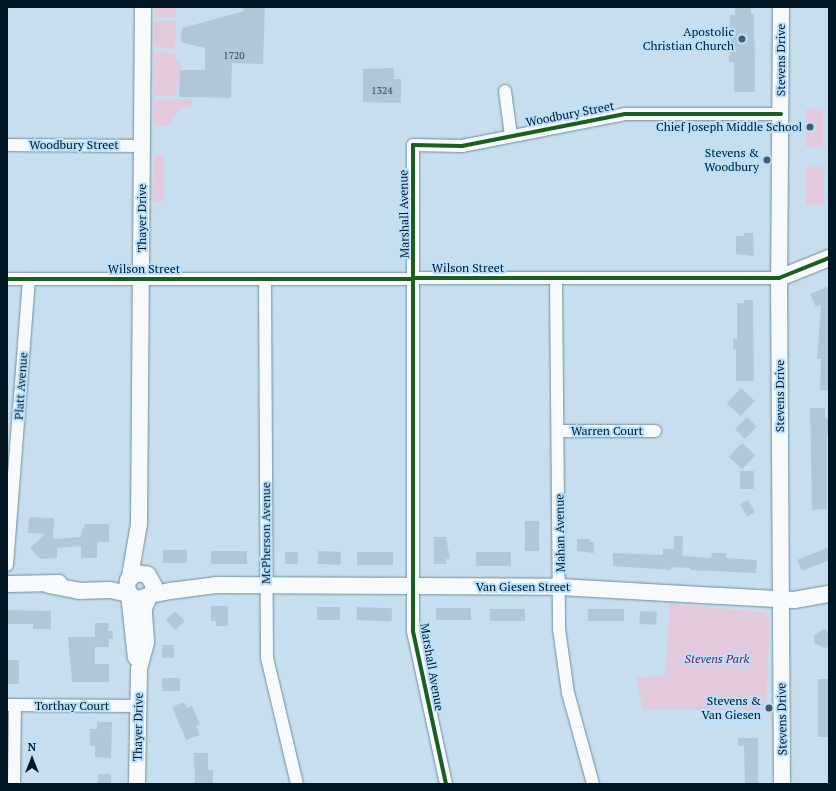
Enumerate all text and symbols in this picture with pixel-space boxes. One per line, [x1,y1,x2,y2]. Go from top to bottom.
street label: Stevens Drive [774,24,788,96]
place label: Apostolic Christian Church [643,25,734,53]
marker: Apostolic Christian Church [737,34,747,44]
house number: 1720 [223,50,245,62]
house number: 1324 [371,85,393,97]
street label: Woodbury Street [525,98,615,130]
place label: Chief Joseph Middle School [656,120,802,134]
marker: Chief Joseph Middle School [805,122,815,132]
street label: Woodbury Street [29,138,119,152]
place label: Stevens & Woodbury [704,146,759,174]
marker: Stevens & Woodbury [762,155,772,165]
street label: Marshall Avenue [396,169,412,259]
street label: Thayer Drive [135,184,149,252]
street label: Wilson Street [432,261,504,275]
street label: Wilson Street [108,262,180,276]
street label: Platt Avenue [11,352,31,420]
street label: Stevens Drive [773,360,787,432]
street label: Warren Court [571,424,643,438]
street label: McPherson Avenue [259,482,273,584]
street label: Mahan Avenue [552,493,568,573]
street label: Van Giesen Street [476,580,570,594]
street label: Marshall Avenue [417,622,447,712]
park label: Stevens Park [685,652,749,666]
street label: Stevens Drive [774,683,790,755]
street label: Thayer Drive [130,693,146,761]
place label: Stevens & Van Giesen [701,694,761,722]
street label: Torthay Court [35,699,109,713]
marker: Stevens & Van Giesen [764,703,774,713]
north arrow [12,739,52,779]
text: N [28,740,36,754]

